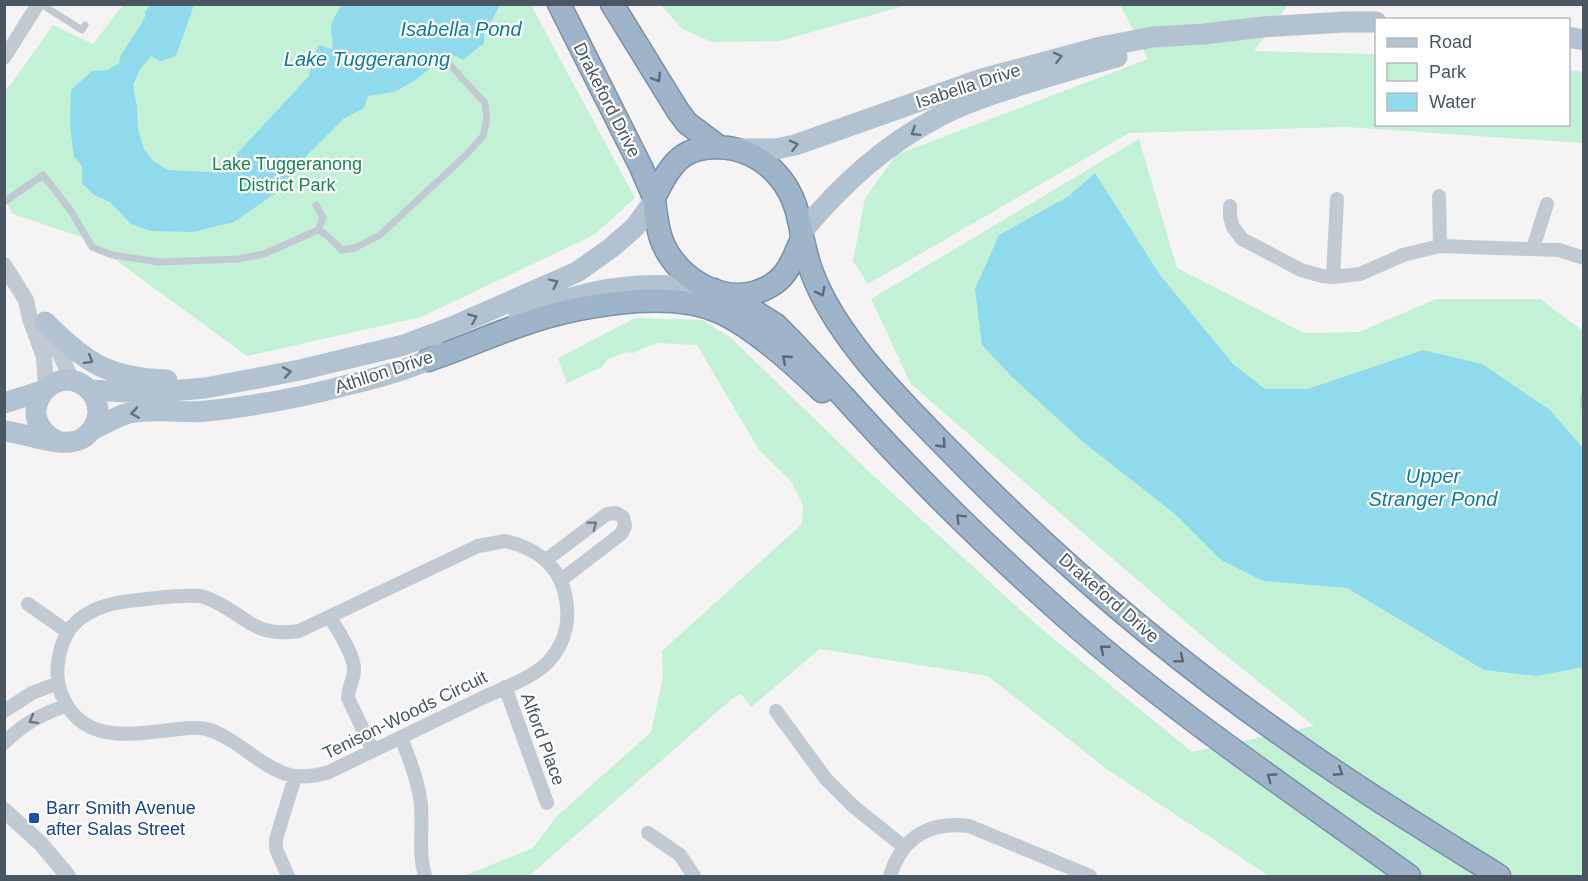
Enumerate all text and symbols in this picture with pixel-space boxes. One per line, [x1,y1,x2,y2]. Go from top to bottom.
water label: Isabella Pond [400,18,522,40]
legend [1375,18,1570,126]
text: Road [1429,32,1472,52]
street label: Drakeford Drive [569,39,645,161]
water label: Lake Tuggeranong [284,48,450,70]
one-way arrow [1053,52,1063,65]
street label: Isabella Drive [913,60,1023,112]
text: Park [1429,62,1467,82]
one-way arrow [649,72,661,82]
text: Water [1429,92,1476,112]
one-way arrow [911,124,921,136]
one-way arrow [789,139,799,152]
park label: Lake Tuggeranong District Park [212,154,362,195]
one-way arrow [547,278,558,290]
one-way arrow [814,285,826,296]
one-way arrow [467,313,478,325]
street label: Athllon Drive [332,347,436,397]
one-way arrow [83,352,93,364]
one-way arrow [781,356,792,367]
one-way arrow [282,367,291,379]
one-way arrow [131,406,140,418]
one-way arrow [935,437,946,447]
water label: Upper Stranger Pond [1369,465,1498,510]
one-way arrow [956,515,967,526]
one-way arrow [586,521,597,532]
street label: Drakeford Drive [1055,549,1163,647]
one-way arrow [1100,645,1111,656]
one-way arrow [1173,651,1184,662]
street label: Tenison-Woods Circuit [320,667,490,763]
street label: Alford Place [517,690,569,788]
one-way arrow [29,713,39,724]
one-way arrow [1332,765,1343,776]
one-way arrow [1266,773,1277,784]
place label: Barr Smith Avenue after Salas Street [46,798,196,839]
marker: Barr Smith Avenue after Salas Street [27,811,41,825]

